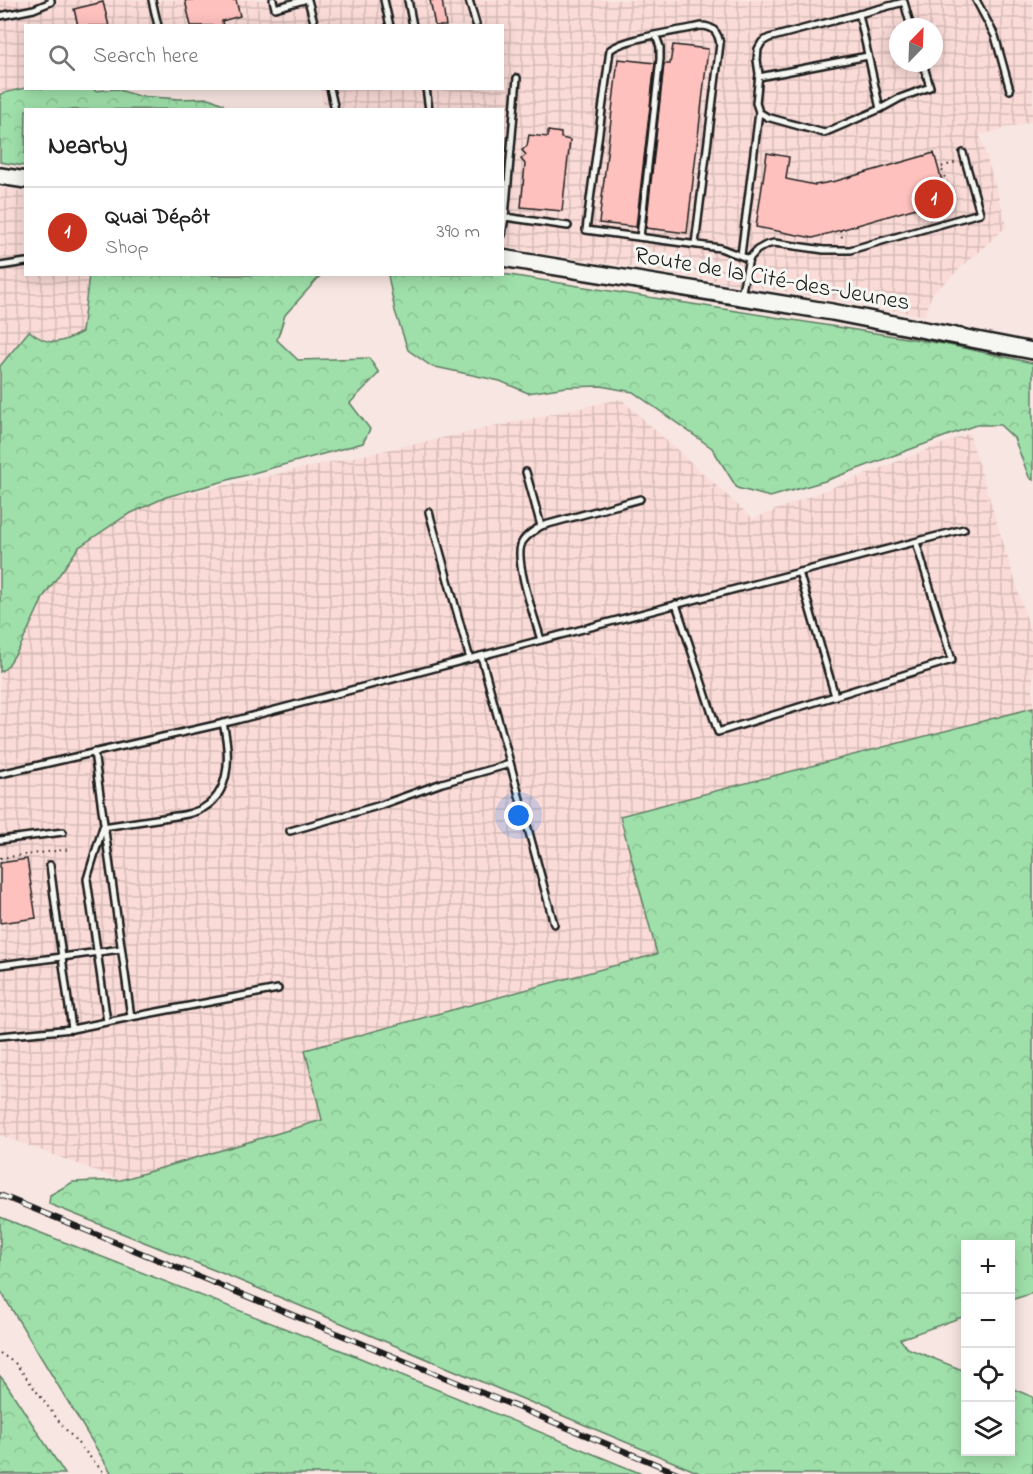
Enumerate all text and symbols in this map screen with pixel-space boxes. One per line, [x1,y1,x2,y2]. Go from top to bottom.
north arrow [889,18,943,72]
search box [24,24,504,90]
icon: search [45,41,78,74]
text: Search here [93,41,198,73]
text: Nearby [48,128,127,166]
pin: 1 [914,176,954,222]
text: Quai Dépôt [105,202,210,234]
text: 1 [64,218,71,247]
text: 390 m [437,218,480,247]
text: Shop [105,234,149,263]
street label: Route de la Cité-des-Jeunes [632,239,912,321]
your location [504,801,533,830]
map controls [961,1240,1015,1456]
button: + [961,1240,1015,1294]
button: − [961,1294,1015,1348]
button: locate [961,1348,1015,1402]
button: layers [961,1402,1015,1456]

